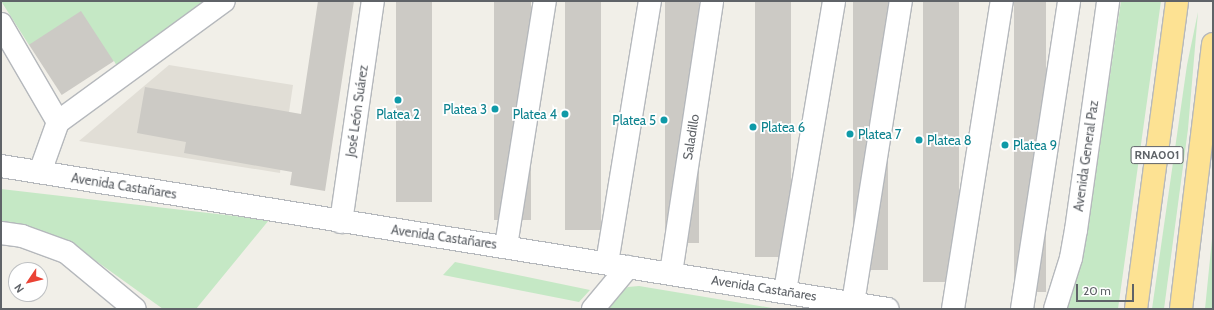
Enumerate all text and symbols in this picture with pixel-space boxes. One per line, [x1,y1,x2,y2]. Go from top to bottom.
street label: José León Suárez [343,64,371,158]
marker: Platea 2 [393,95,403,105]
street label: Avenida General Paz [1070,99,1102,213]
place label: Platea 3 [443,101,487,117]
marker: Platea 3 [490,104,500,114]
place label: Platea 2 [376,106,420,122]
place label: Platea 4 [513,106,557,122]
marker: Platea 4 [560,109,570,119]
place label: Platea 5 [612,112,656,128]
street label: Saladillo [680,113,702,161]
marker: Platea 5 [659,115,669,125]
place label: Platea 6 [761,119,805,135]
marker: Platea 6 [748,122,758,132]
place label: Platea 7 [858,126,901,142]
marker: Platea 7 [845,129,855,139]
place label: Platea 8 [927,132,972,148]
marker: Platea 8 [914,135,924,145]
place label: Platea 9 [1013,137,1057,153]
marker: Platea 9 [1000,140,1010,150]
road number: RNA001 [1130,145,1184,165]
street label: Avenida Castañares [70,170,178,202]
street label: Avenida Castañares [390,222,498,252]
north arrow [8,262,48,302]
street label: Avenida Castañares [710,272,818,304]
scale bar [1078,276,1136,302]
text: N [11,281,27,296]
text: 20 m [1083,283,1111,298]

